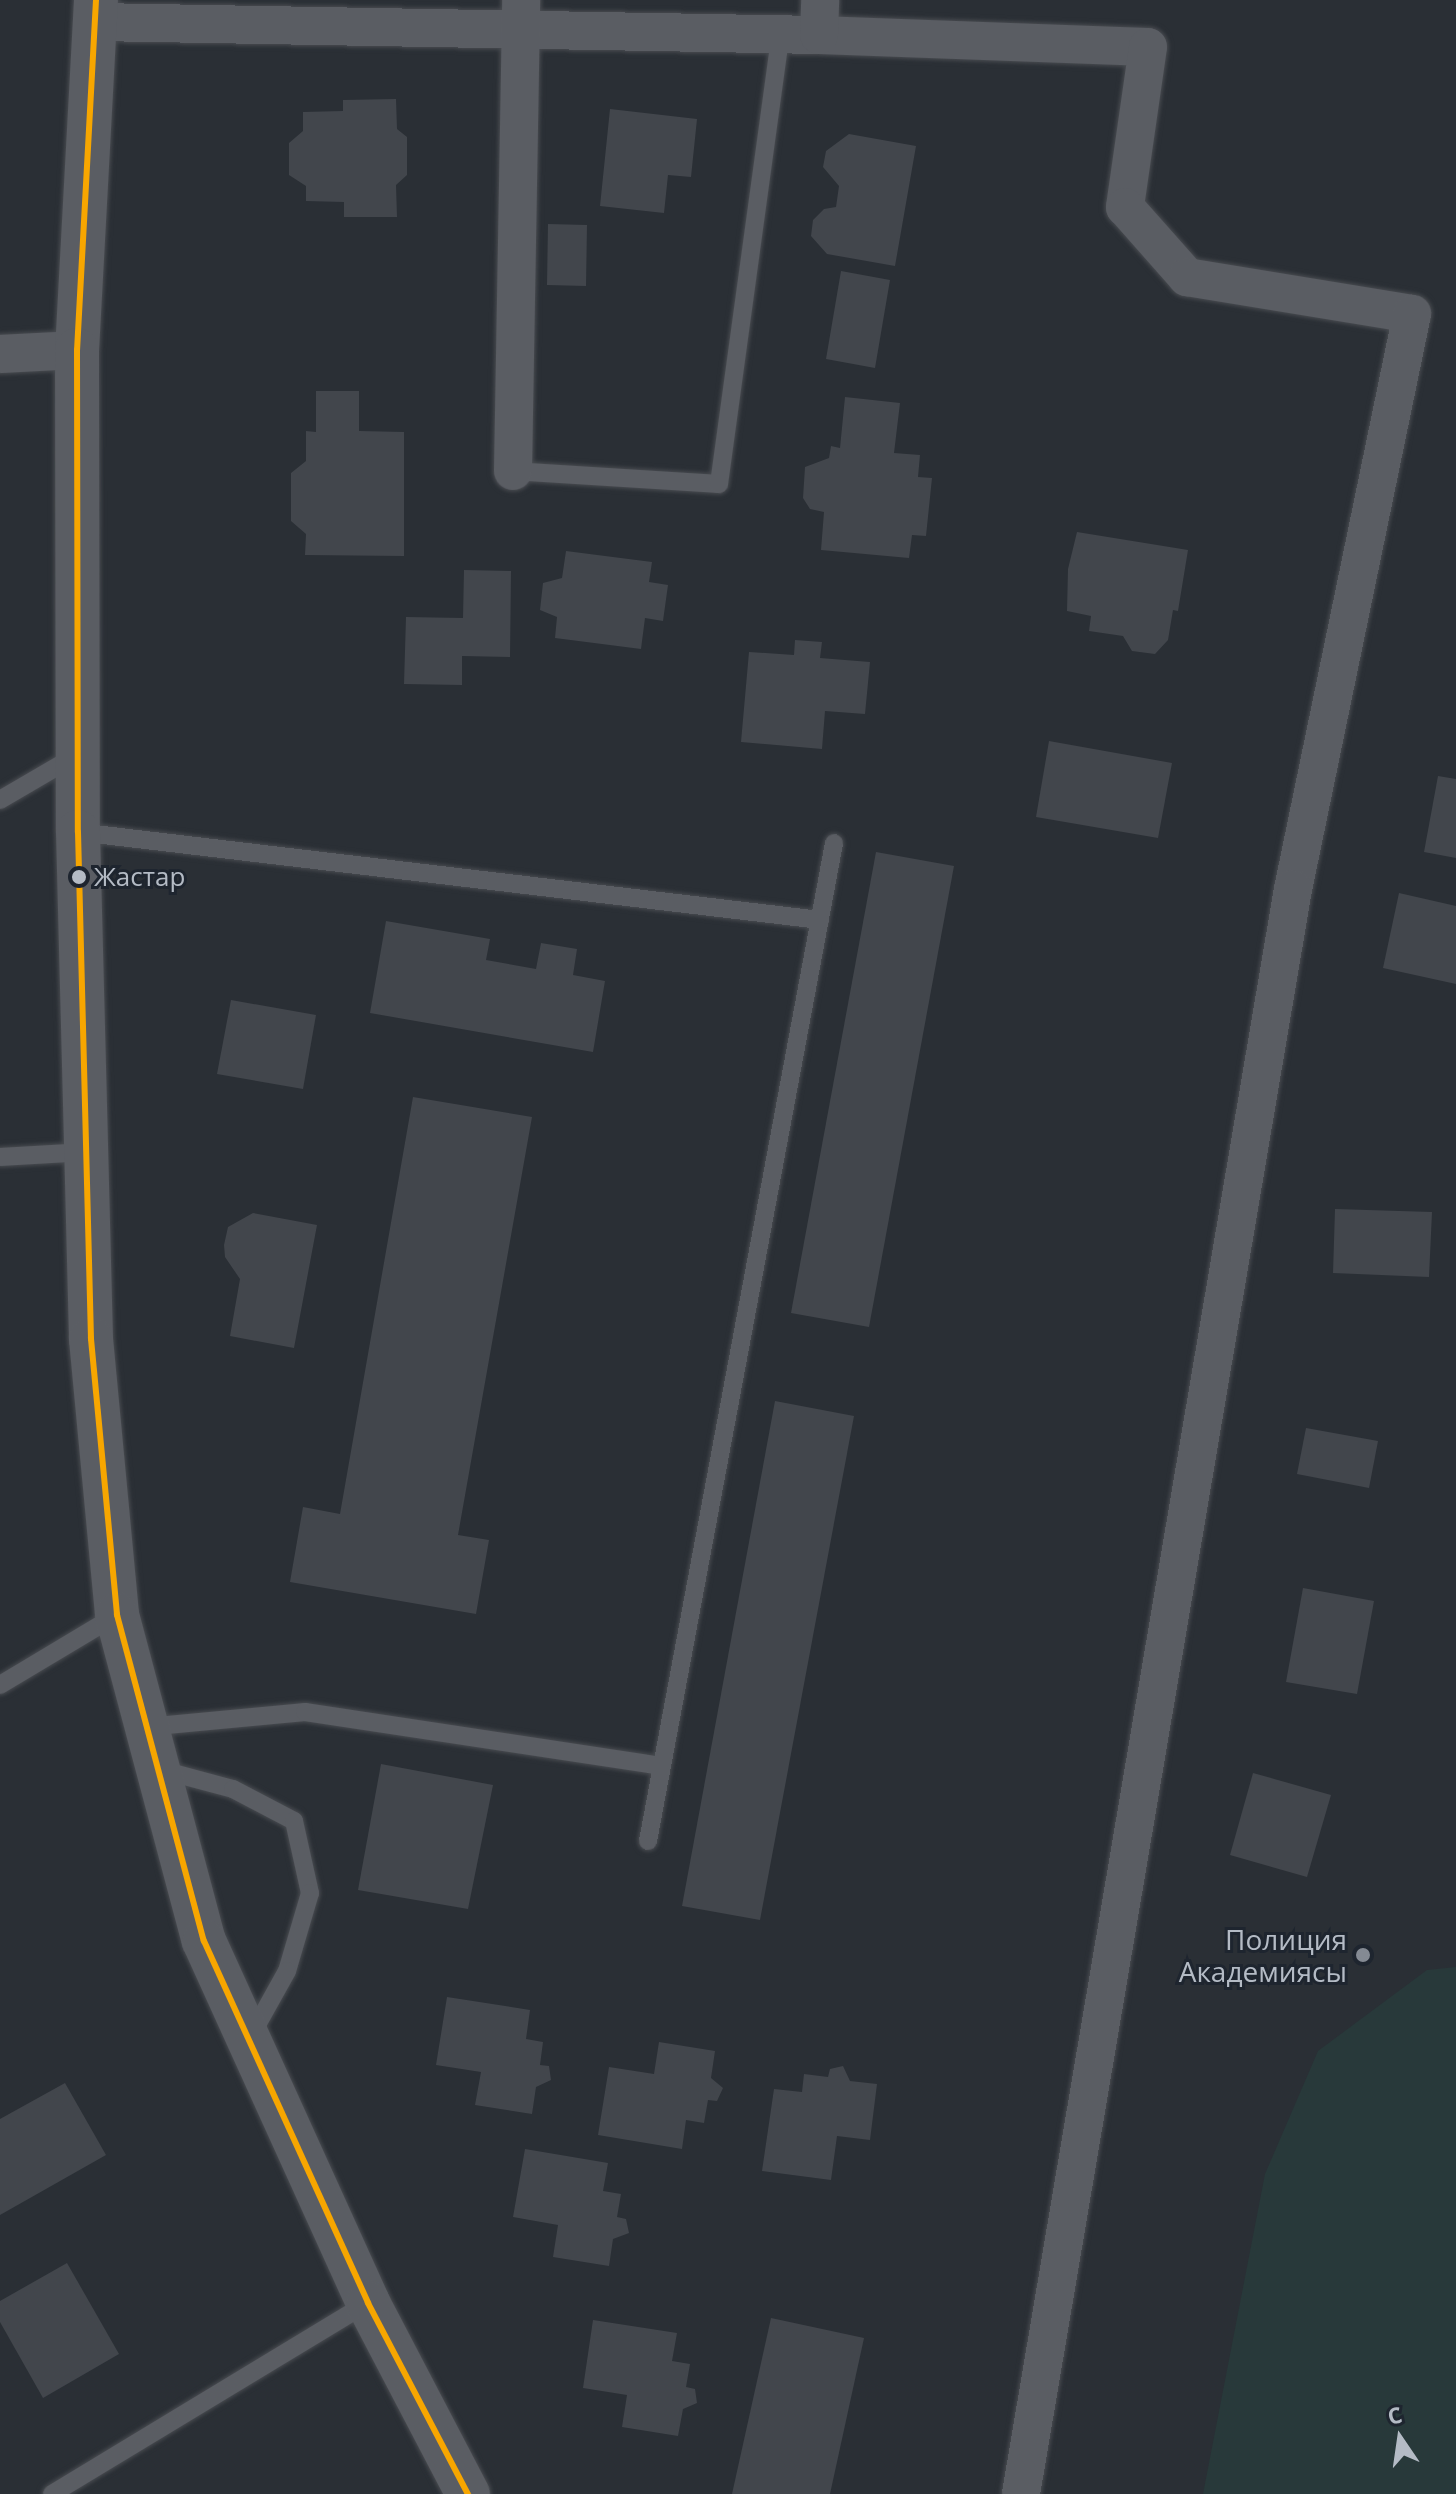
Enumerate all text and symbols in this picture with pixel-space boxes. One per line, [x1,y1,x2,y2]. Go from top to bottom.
place label: Жастар [94,861,185,893]
marker: Жастар [71,869,87,885]
place label: Полиция Академиясы [1179,1922,1347,1988]
marker: Полиция Академиясы [1354,1946,1372,1964]
north arrow [1360,2398,1440,2478]
text: С [1384,2398,1405,2431]

